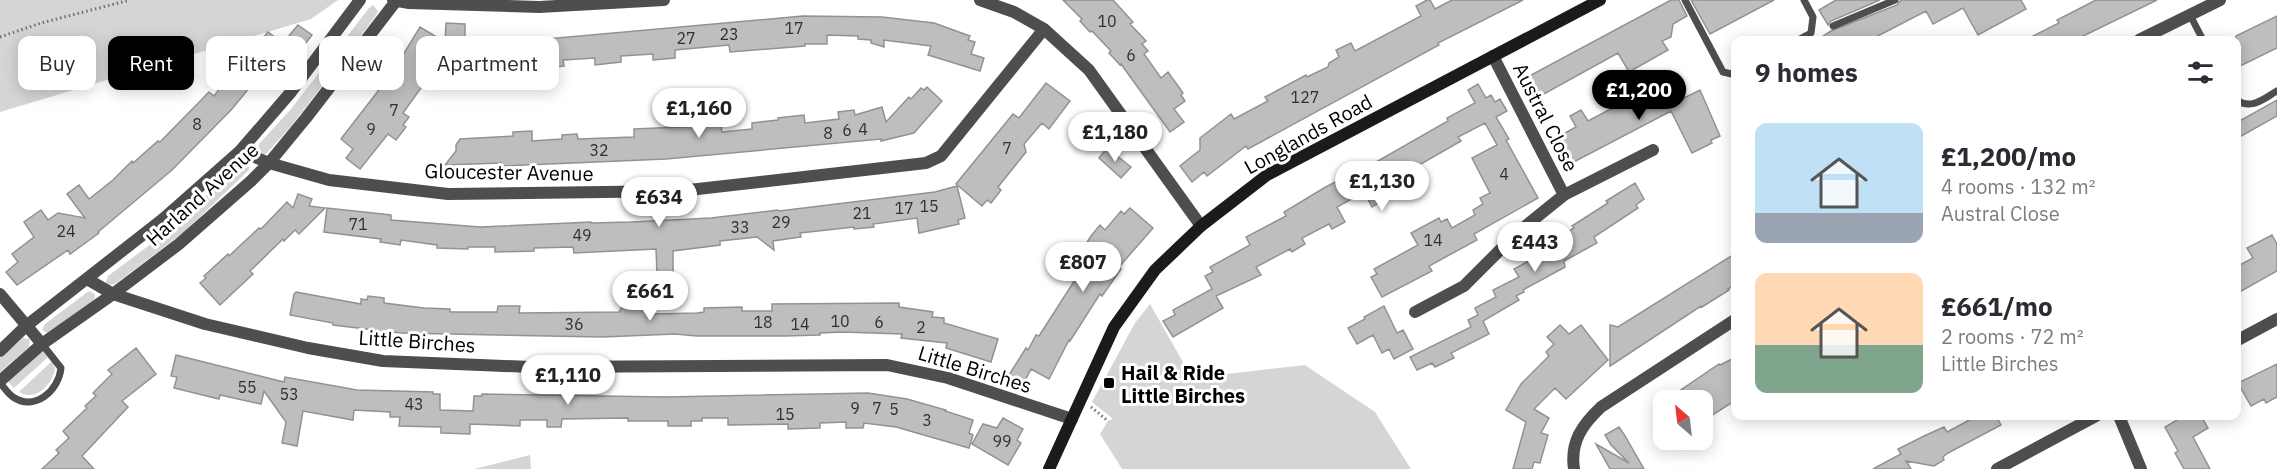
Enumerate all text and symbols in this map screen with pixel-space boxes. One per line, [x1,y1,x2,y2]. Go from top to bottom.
house number: 10 [1097,11,1117,31]
house number: 17 [784,18,804,38]
house number: 23 [719,24,739,44]
house number: 27 [676,28,696,48]
chip: Buy [18,36,96,90]
chip: Rent [108,36,194,90]
chip: Filters [206,36,307,90]
chip: New [319,36,404,90]
chip: Apartment [416,36,559,90]
house number: 6 [1126,45,1136,65]
text: 9 homes [1755,55,1858,89]
icon: filters [2184,56,2217,89]
street label: Austral Close [1507,58,1585,176]
pin: £1,200 [1590,70,1688,121]
text: £1,200 [1606,76,1672,103]
house number: 127 [1291,87,1319,107]
pin: £1,160 [650,88,748,139]
street label: Longlands Road [1239,88,1377,180]
text: £1,160 [666,94,732,121]
house number: 7 [389,100,399,120]
pin: £1,180 [1066,112,1164,163]
house number: 8 [192,114,202,134]
text: £1,180 [1082,118,1148,145]
house number: 9 [366,119,376,139]
house number: 4 [858,119,868,139]
house number: 6 [842,120,852,140]
house number: 8 [823,123,833,143]
street label: Harland Avenue [140,136,264,252]
house number: 7 [1002,138,1012,158]
text: £1,200/mo [1941,139,2076,173]
house number: 32 [589,140,609,160]
icon: home [1803,147,1875,219]
street label: Gloucester Avenue [424,157,594,187]
pin: £1,130 [1333,161,1431,212]
house number: 4 [1499,164,1509,184]
text: £1,130 [1349,167,1415,194]
text: 4 rooms · 132 m² [1941,173,2096,200]
pin: £634 [623,177,695,228]
text: £634 [635,183,683,210]
house number: 15 [919,196,939,216]
house number: 17 [894,198,914,218]
text: Austral Close [1941,200,2060,227]
house number: 21 [852,203,872,223]
house number: 29 [771,212,791,232]
house number: 71 [348,214,368,234]
house number: 33 [730,217,750,237]
house number: 24 [56,221,76,241]
pin: £443 [1499,222,1571,273]
house number: 49 [572,225,592,245]
text: £443 [1511,228,1559,255]
house number: 14 [1423,230,1443,250]
pin: £807 [1047,242,1119,293]
text: £807 [1059,248,1107,275]
pin: £661 [614,271,686,322]
text: £661 [626,277,674,304]
text: £661/mo [1941,289,2053,323]
icon: home [1803,297,1875,369]
house number: 10 [830,311,850,331]
house number: 18 [753,312,773,332]
house number: 6 [874,312,884,332]
house number: 36 [564,314,584,334]
house number: 14 [790,314,810,334]
house number: 2 [916,317,926,337]
street label: Little Birches [357,323,477,359]
text: 2 rooms · 72 m² [1941,323,2084,350]
street label: Little Birches [915,339,1035,399]
text: Little Birches [1941,350,2058,377]
pin: £1,110 [519,355,617,406]
place label: Hail & Ride Little Birches [1121,359,1245,409]
text: £1,110 [535,361,601,388]
marker: Hail & Ride Little Birches [1102,376,1116,390]
house number: 55 [237,377,257,397]
house number: 53 [279,384,299,404]
north arrow [1653,390,1713,450]
map controls [1653,390,1713,450]
house number: 43 [404,394,424,414]
house number: 9 [850,398,860,418]
house number: 7 [872,398,882,418]
house number: 5 [889,399,899,419]
house number: 15 [775,404,795,424]
house number: 3 [922,410,932,430]
house number: 99 [992,431,1012,451]

